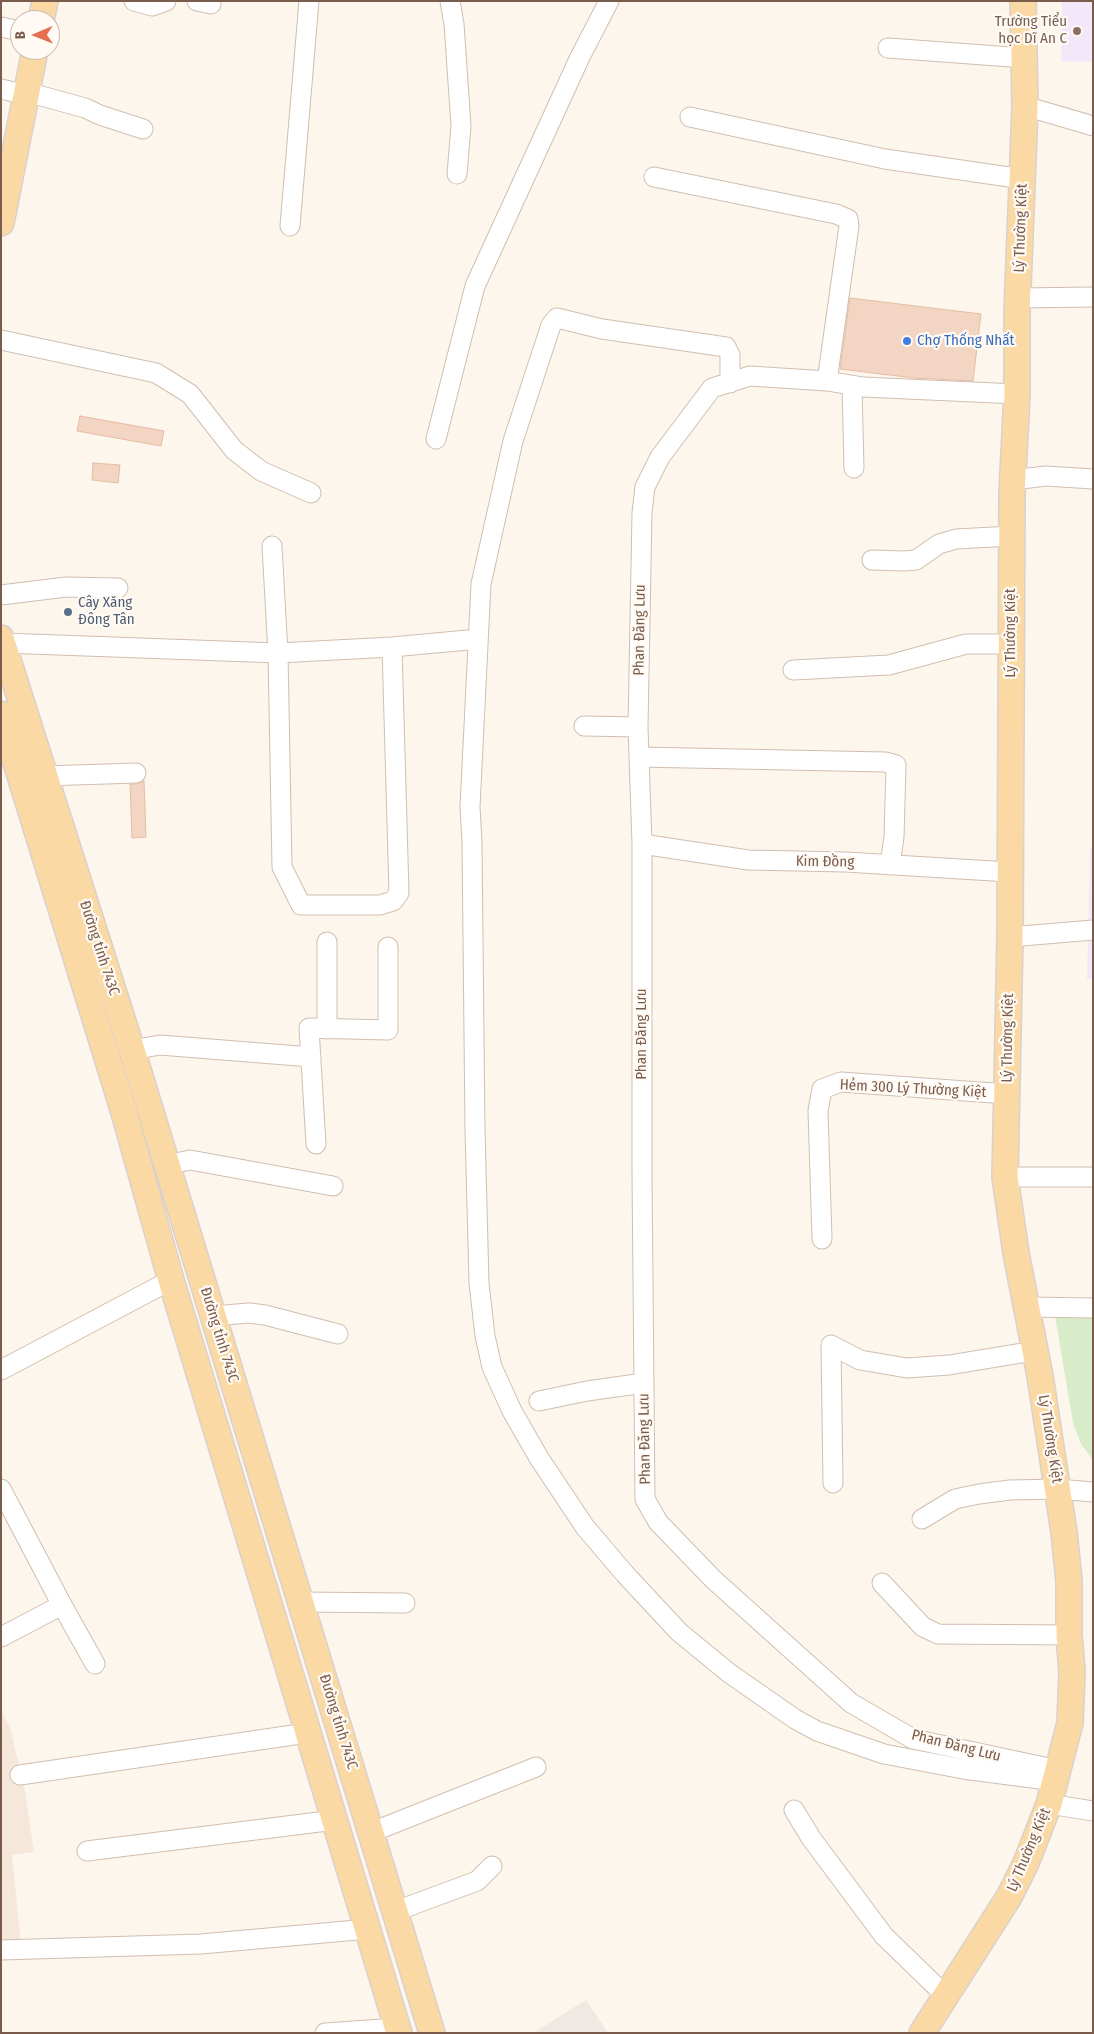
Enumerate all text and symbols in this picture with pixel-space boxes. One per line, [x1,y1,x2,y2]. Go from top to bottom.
north arrow [10,10,60,60]
place label: Trường Tiểu học Dĩ An C [995,13,1067,48]
marker: Trường Tiểu học Dĩ An C [1071,25,1083,37]
text: B [12,31,29,39]
street label: Lý Thường Kiệt [1010,183,1032,273]
place label: Chợ Thống Nhất [917,332,1015,350]
marker: Chợ Thống Nhất [901,335,913,347]
street label: Phan Đăng Lưu [630,584,650,676]
street label: Lý Thường Kiệt [1002,588,1020,678]
place label: Cây Xăng Đông Tân [78,594,135,629]
marker: Cây Xăng Đông Tân [62,606,74,618]
street label: Kim Đồng [796,852,854,872]
street label: Đường tỉnh 743C [75,898,123,998]
street label: Phan Đăng Lưu [633,988,651,1080]
street label: Lý Thường Kiệt [998,993,1018,1083]
street label: Hẻm 300 Lý Thường Kiệt [839,1076,987,1102]
street label: Đường tỉnh 743C [196,1285,242,1385]
street label: Phan Đăng Lưu [635,1393,655,1485]
street label: Lý Thường Kiệt [1034,1393,1066,1485]
street label: Đường tỉnh 743C [315,1672,361,1772]
street label: Phan Đăng Lưu [910,1726,1002,1766]
street label: Lý Thường Kiệt [1003,1805,1055,1895]

